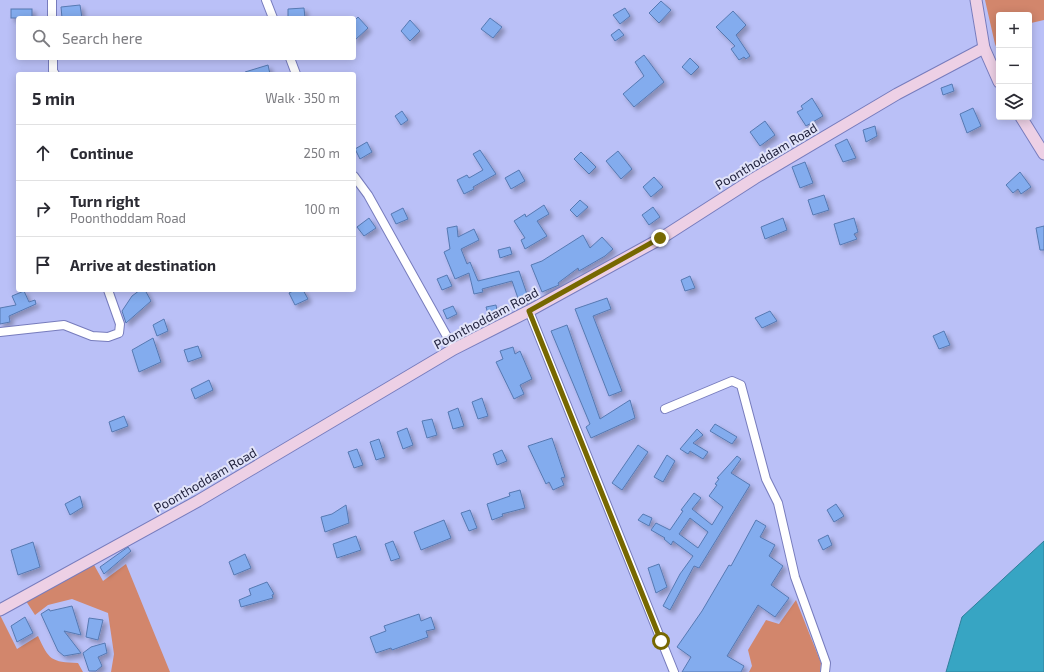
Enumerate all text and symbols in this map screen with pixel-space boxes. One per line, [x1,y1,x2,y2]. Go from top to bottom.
map controls [996,12,1032,120]
button: + [996,12,1032,48]
search box [16,16,356,60]
icon: search [30,27,52,49]
text: Search here [62,29,143,47]
button: − [996,48,1032,84]
button: layers [996,84,1032,120]
text: 5 min [32,88,75,108]
text: Walk · 350 m [265,90,340,106]
street label: Poonthoddam Road [712,119,820,193]
icon: ahead [32,142,54,164]
text: Continue [70,144,133,162]
text: 250 m [304,145,340,161]
text: Turn right [70,192,140,210]
icon: right [32,198,54,220]
text: 100 m [305,201,340,217]
text: Poonthoddam Road [70,210,186,226]
route end [651,229,669,247]
icon: arrive [32,254,54,276]
text: Arrive at destination [70,256,216,274]
street label: Poonthoddam Road [431,284,541,352]
street label: Poonthoddam Road [151,444,259,516]
route start [652,632,670,650]

